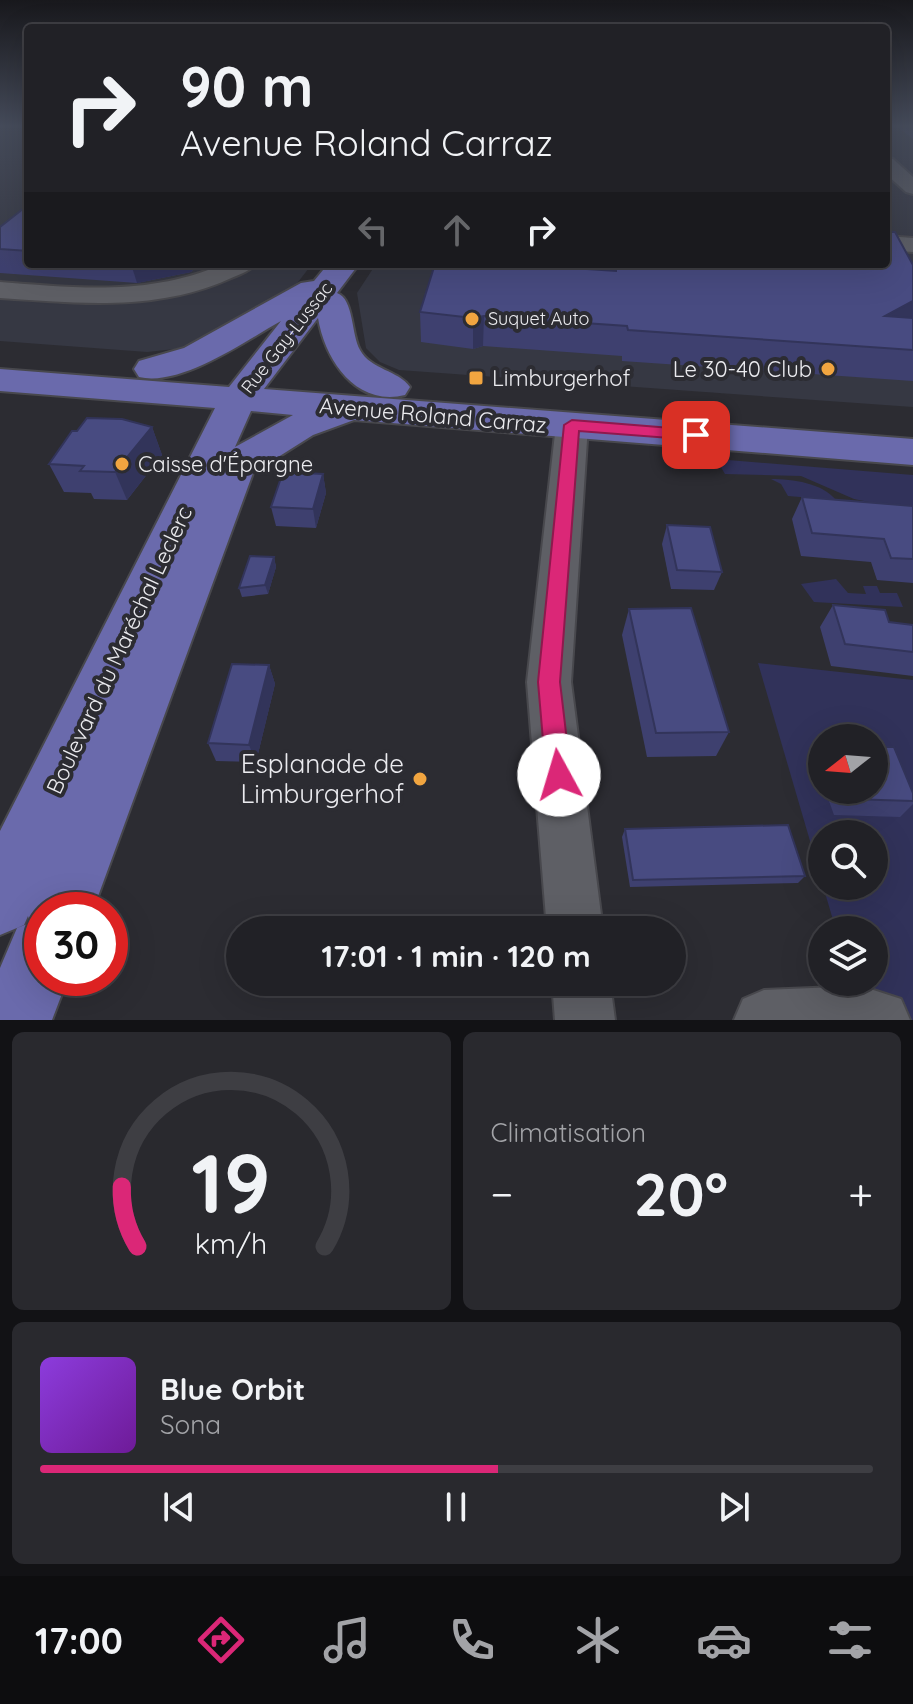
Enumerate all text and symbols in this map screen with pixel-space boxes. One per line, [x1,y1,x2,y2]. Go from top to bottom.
text: 90 m [180,51,314,121]
icon: right [48,56,152,160]
text: Avenue Roland Carraz [180,120,553,165]
icon: left [351,208,395,252]
icon: ahead [435,208,479,252]
icon: right [519,208,563,252]
street label: Rue Gay-Lussac [236,277,337,398]
place label: Suquet Auto [488,307,589,330]
marker: Suquet Auto [463,310,481,328]
place label: Le 30-40 Club [673,355,812,383]
marker: Le 30-40 Club [819,360,837,378]
place label: Limburgerhof [492,364,630,392]
marker: Limburgerhof [467,369,485,387]
street label: Avenue Roland Carraz [318,391,548,439]
pin [662,401,730,469]
icon: arrive [674,413,718,457]
place label: Caisse d'Épargne [138,450,313,478]
marker: Caisse d'Épargne [113,455,131,473]
street label: Boulevard du Maréchal Leclerc [40,502,198,798]
north arrow [808,724,888,804]
map controls [808,724,888,996]
position arrow [517,733,601,817]
place label: Esplanade de Limburgerhof [240,747,404,810]
marker: Esplanade de Limburgerhof [411,770,429,788]
button: search [808,820,888,900]
speed limit sign: 30 [24,892,128,996]
button: layers [808,916,888,996]
text: 17:01 · 1 min · 120 m [321,937,591,975]
text: Climatisation [491,1116,646,1149]
text: 19 [191,1130,271,1234]
text: 20° [634,1156,728,1231]
text: − [491,1166,513,1221]
text: + [848,1166,873,1221]
text: km/h [195,1225,268,1261]
text: Blue Orbit [160,1370,305,1408]
text: Sona [160,1408,221,1441]
icon: previous [157,1485,201,1529]
icon: pause [434,1485,478,1529]
icon: next [712,1485,756,1529]
icon: directions [193,1612,249,1668]
icon: music [319,1612,375,1668]
icon: phone [444,1612,500,1668]
icon: climate [570,1612,626,1668]
icon: car [696,1612,752,1668]
icon: filters [822,1612,878,1668]
text: 17:00 [35,1618,123,1663]

